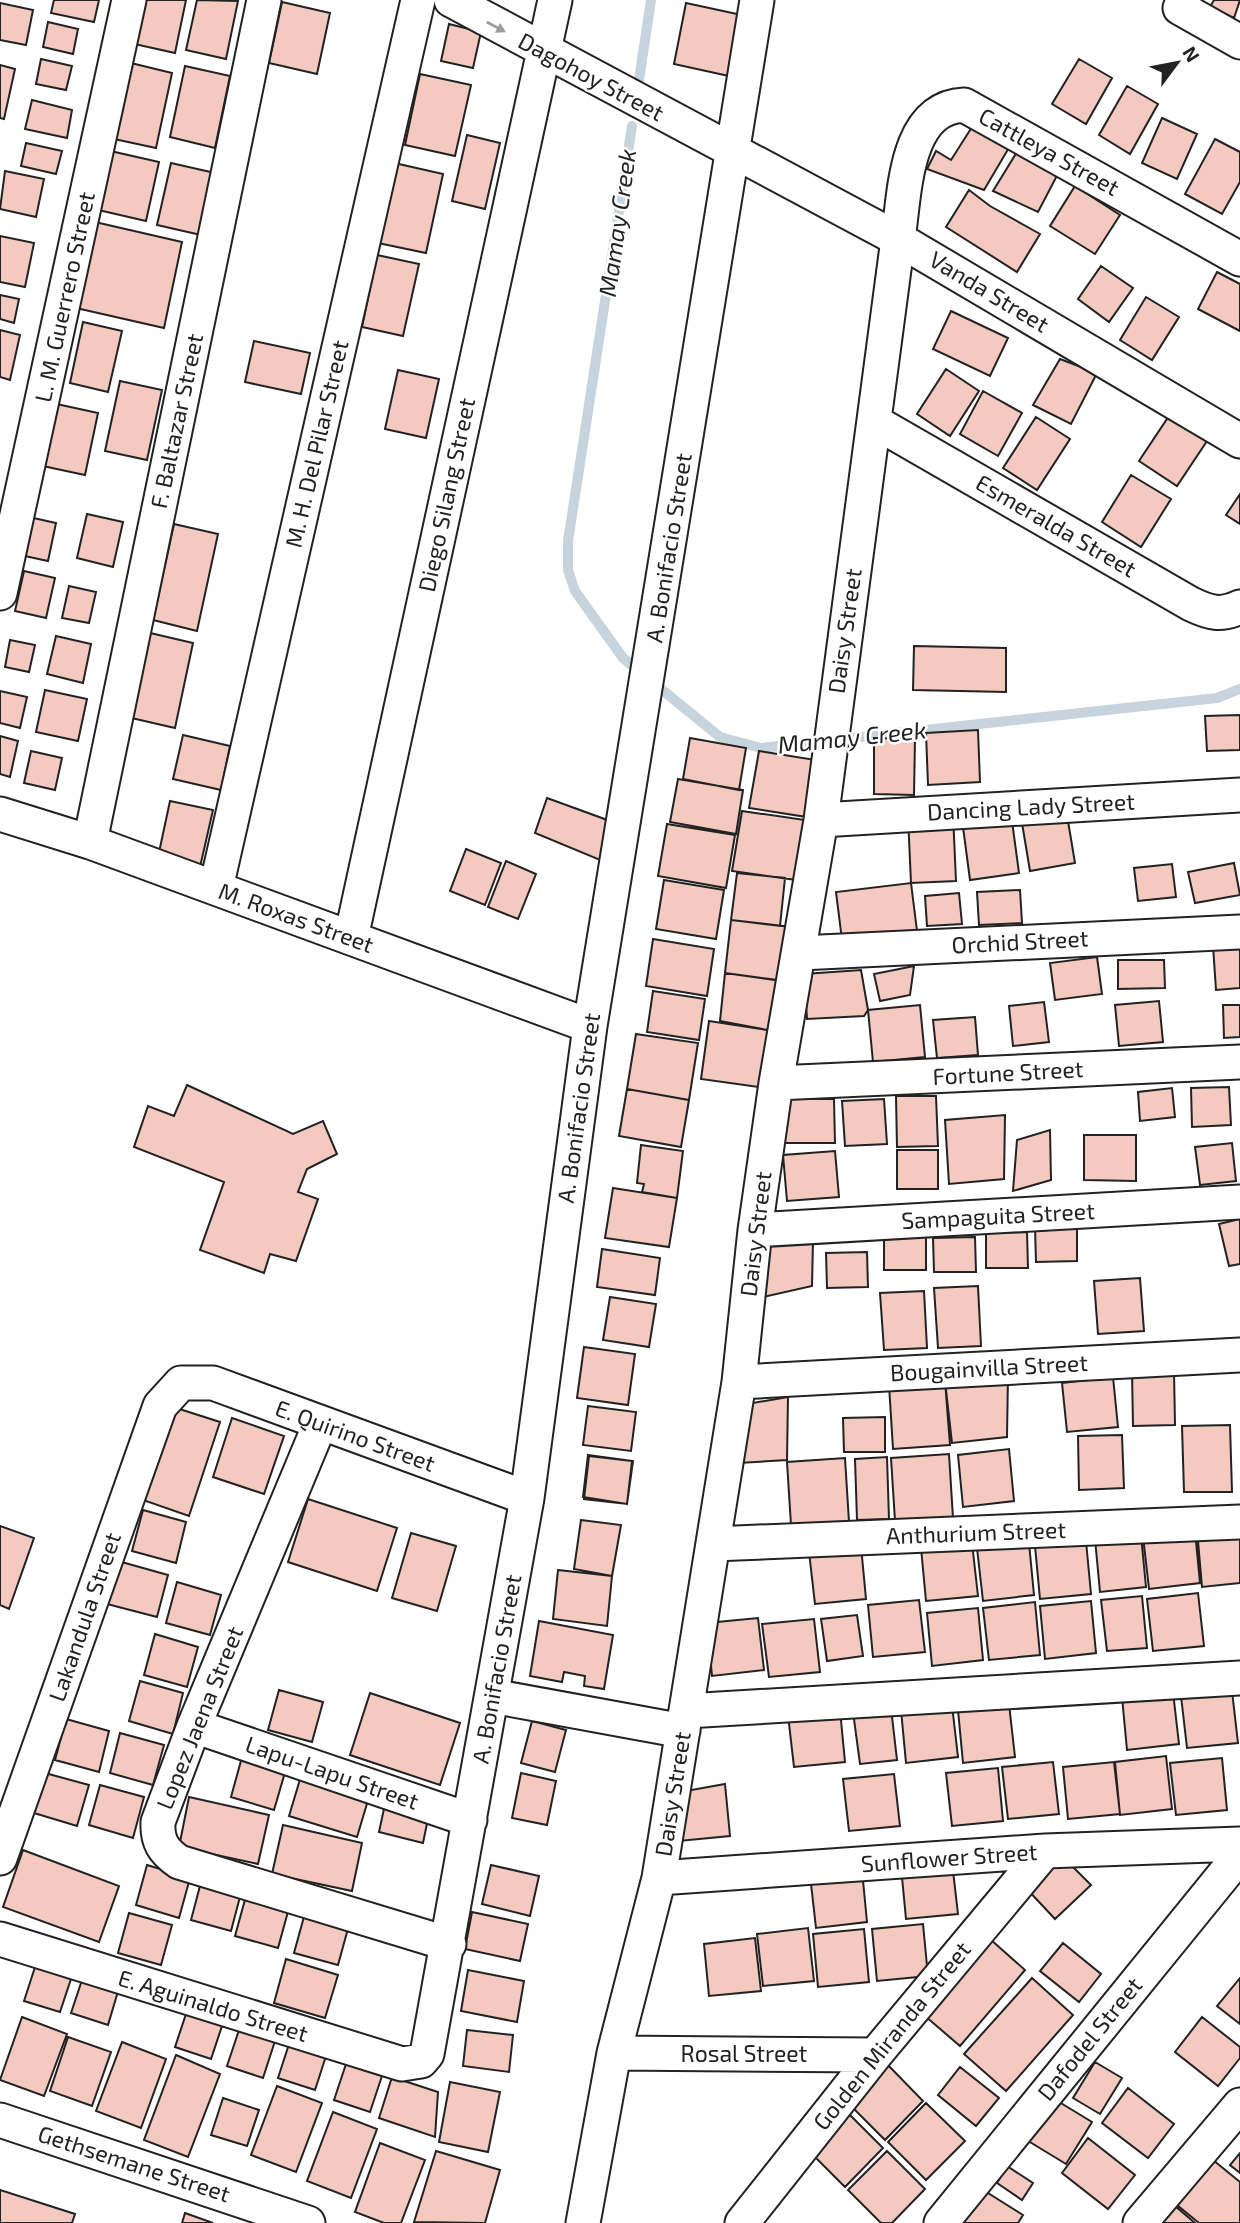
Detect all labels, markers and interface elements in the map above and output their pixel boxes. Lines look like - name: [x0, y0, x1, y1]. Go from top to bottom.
- one-way arrow: [486, 21, 506, 33]
- street label: Dagohoy Street: [514, 26, 669, 126]
- north arrow: [1142, 28, 1212, 98]
- text: N: [1178, 42, 1205, 66]
- street label: Cattleya Street: [974, 101, 1125, 201]
- water label: Mamay Creek: [592, 147, 641, 299]
- street label: L. M. Guerrero Street: [28, 189, 100, 404]
- street label: Vanda Street: [925, 245, 1054, 338]
- street label: F. Baltazar Street: [144, 331, 208, 511]
- street label: M. H. Del Pilar Street: [279, 337, 354, 550]
- street label: Diego Silang Street: [412, 395, 480, 594]
- street label: A. Bonifacio Street: [639, 451, 697, 645]
- street label: Esmeralda Street: [971, 468, 1142, 583]
- street label: Daisy Street: [821, 566, 867, 695]
- water label: Mamay Creek: [776, 714, 927, 759]
- street label: Dancing Lady Street: [926, 787, 1136, 825]
- street label: M. Roxas Street: [215, 876, 378, 958]
- street label: Orchid Street: [951, 923, 1089, 959]
- street label: A. Bonifacio Street: [551, 1011, 605, 1205]
- street label: Fortune Street: [932, 1054, 1084, 1090]
- street label: Daisy Street: [733, 1169, 777, 1298]
- street label: Sampaguita Street: [900, 1196, 1096, 1234]
- street label: Bougainvilla Street: [889, 1348, 1089, 1386]
- street label: E. Quirino Street: [272, 1393, 439, 1477]
- street label: Anthurium Street: [885, 1515, 1067, 1549]
- street label: Lakandula Street: [42, 1528, 126, 1705]
- street label: A. Bonifacio Street: [466, 1572, 526, 1766]
- street label: Lopez Jaena Street: [150, 1622, 249, 1813]
- street label: Lapu-Lapu Street: [242, 1729, 423, 1815]
- street label: Daisy Street: [648, 1729, 696, 1858]
- street label: Sunflower Street: [860, 1837, 1038, 1877]
- street label: Golden Miranda Street: [807, 1935, 976, 2135]
- street label: E. Aguinaldo Street: [115, 1963, 312, 2047]
- street label: Dafodel Street: [1031, 1971, 1148, 2106]
- street label: Rosal Street: [681, 2039, 808, 2067]
- street label: Gethsemane Street: [35, 2119, 234, 2207]

